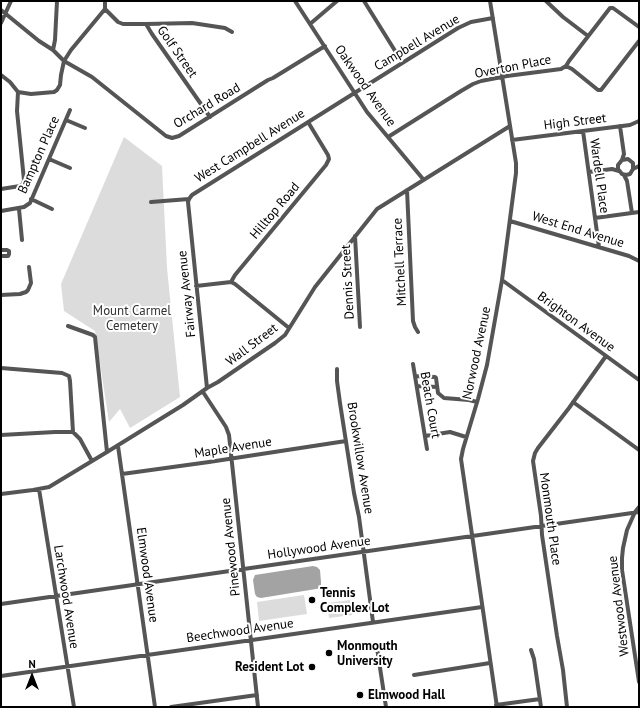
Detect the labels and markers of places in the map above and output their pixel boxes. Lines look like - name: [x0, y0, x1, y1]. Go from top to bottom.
- place label: Tennis Complex Lot: [320, 585, 389, 616]
- marker: Tennis Complex Lot: [307, 595, 317, 605]
- place label: Monmouth University: [337, 638, 398, 669]
- marker: Monmouth University: [324, 648, 334, 658]
- place label: Resident Lot: [235, 659, 304, 675]
- marker: Resident Lot: [307, 662, 317, 672]
- place label: Elmwood Hall: [368, 687, 445, 703]
- marker: Elmwood Hall: [355, 690, 365, 700]

